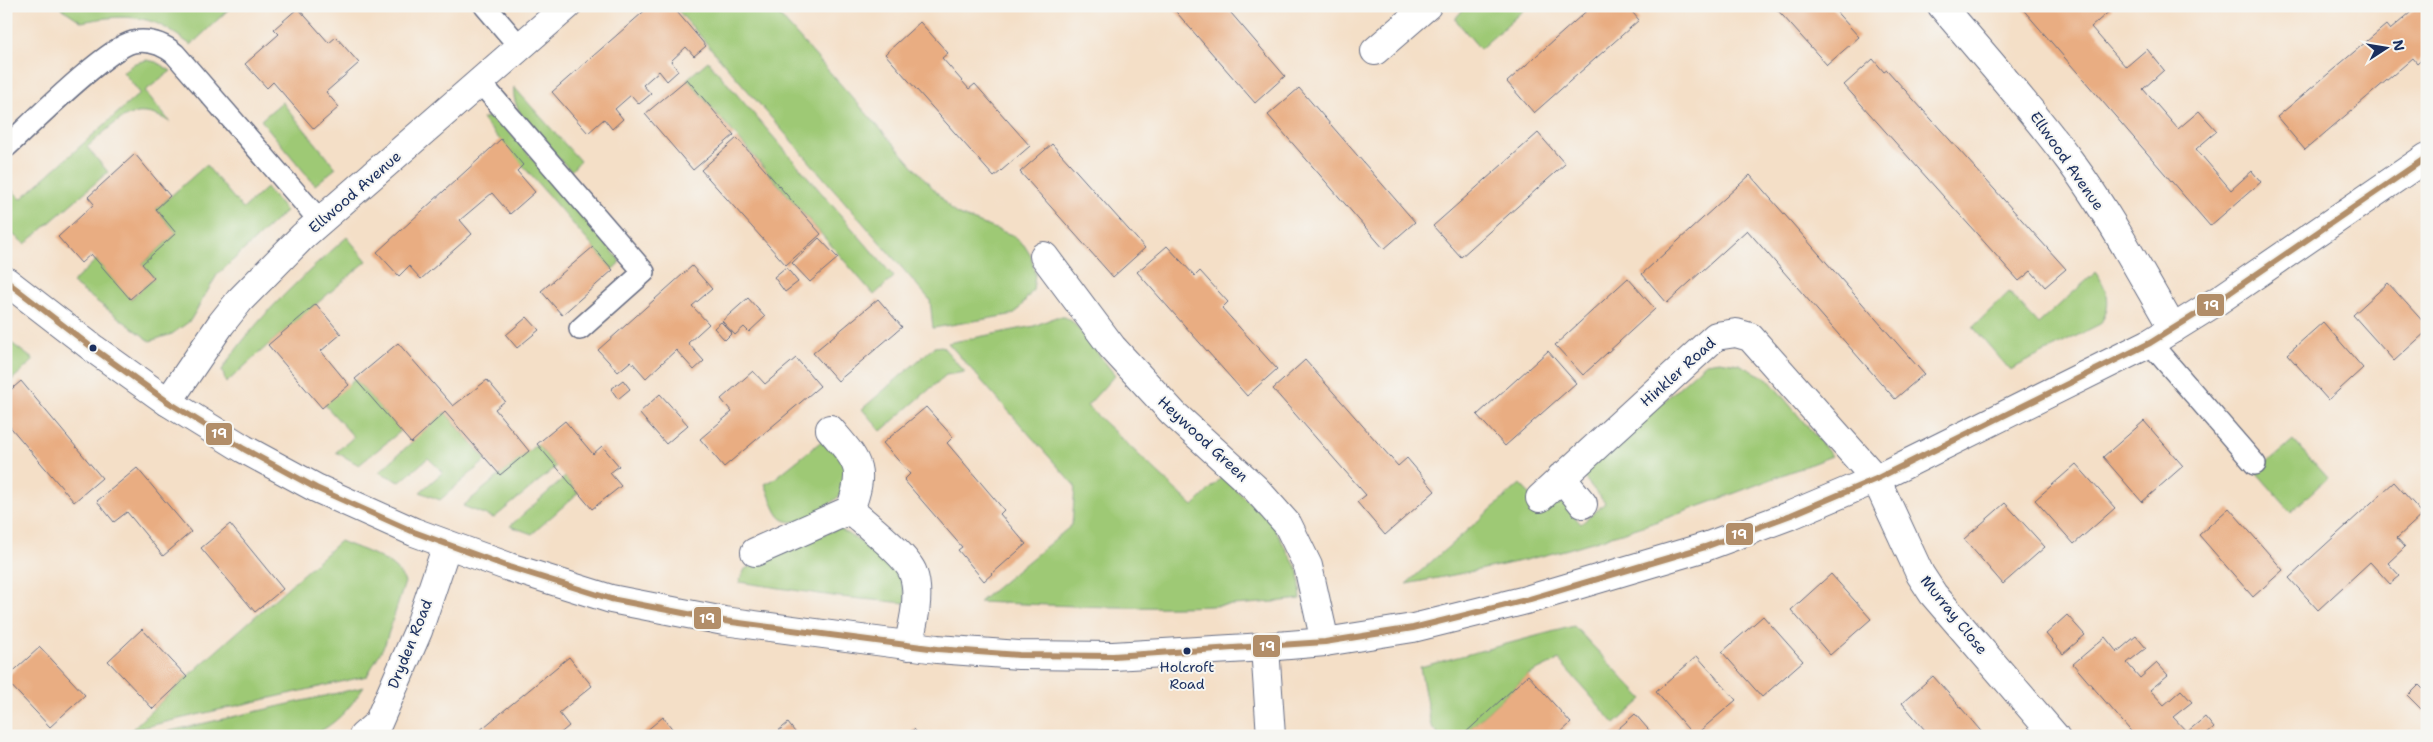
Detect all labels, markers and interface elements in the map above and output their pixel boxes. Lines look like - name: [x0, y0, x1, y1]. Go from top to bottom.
- north arrow: [2360, 22, 2410, 72]
- text: N: [2389, 38, 2409, 53]
- street label: Ellwood Avenue: [2025, 108, 2109, 214]
- street label: Ellwood Avenue: [304, 146, 406, 238]
- line badge: 19: [2196, 293, 2225, 317]
- text: 19: [2203, 296, 2219, 314]
- street label: Hinkler Road: [1636, 333, 1720, 411]
- unlabelled marker: [88, 343, 98, 353]
- street label: Heywood Green: [1153, 392, 1253, 486]
- line badge: 19: [205, 422, 233, 446]
- text: 19: [211, 424, 227, 442]
- line badge: 19: [1725, 522, 1754, 546]
- text: 19: [1731, 525, 1747, 543]
- street label: Murray Close: [1916, 571, 1992, 659]
- street label: Dryden Road: [383, 596, 437, 692]
- line badge: 19: [693, 606, 722, 630]
- text: 19: [699, 609, 715, 627]
- line badge: 19: [1252, 634, 1281, 658]
- text: 19: [1259, 637, 1275, 655]
- marker: Holcroft Road: [1182, 646, 1192, 656]
- place label: Holcroft Road: [1160, 658, 1214, 693]

